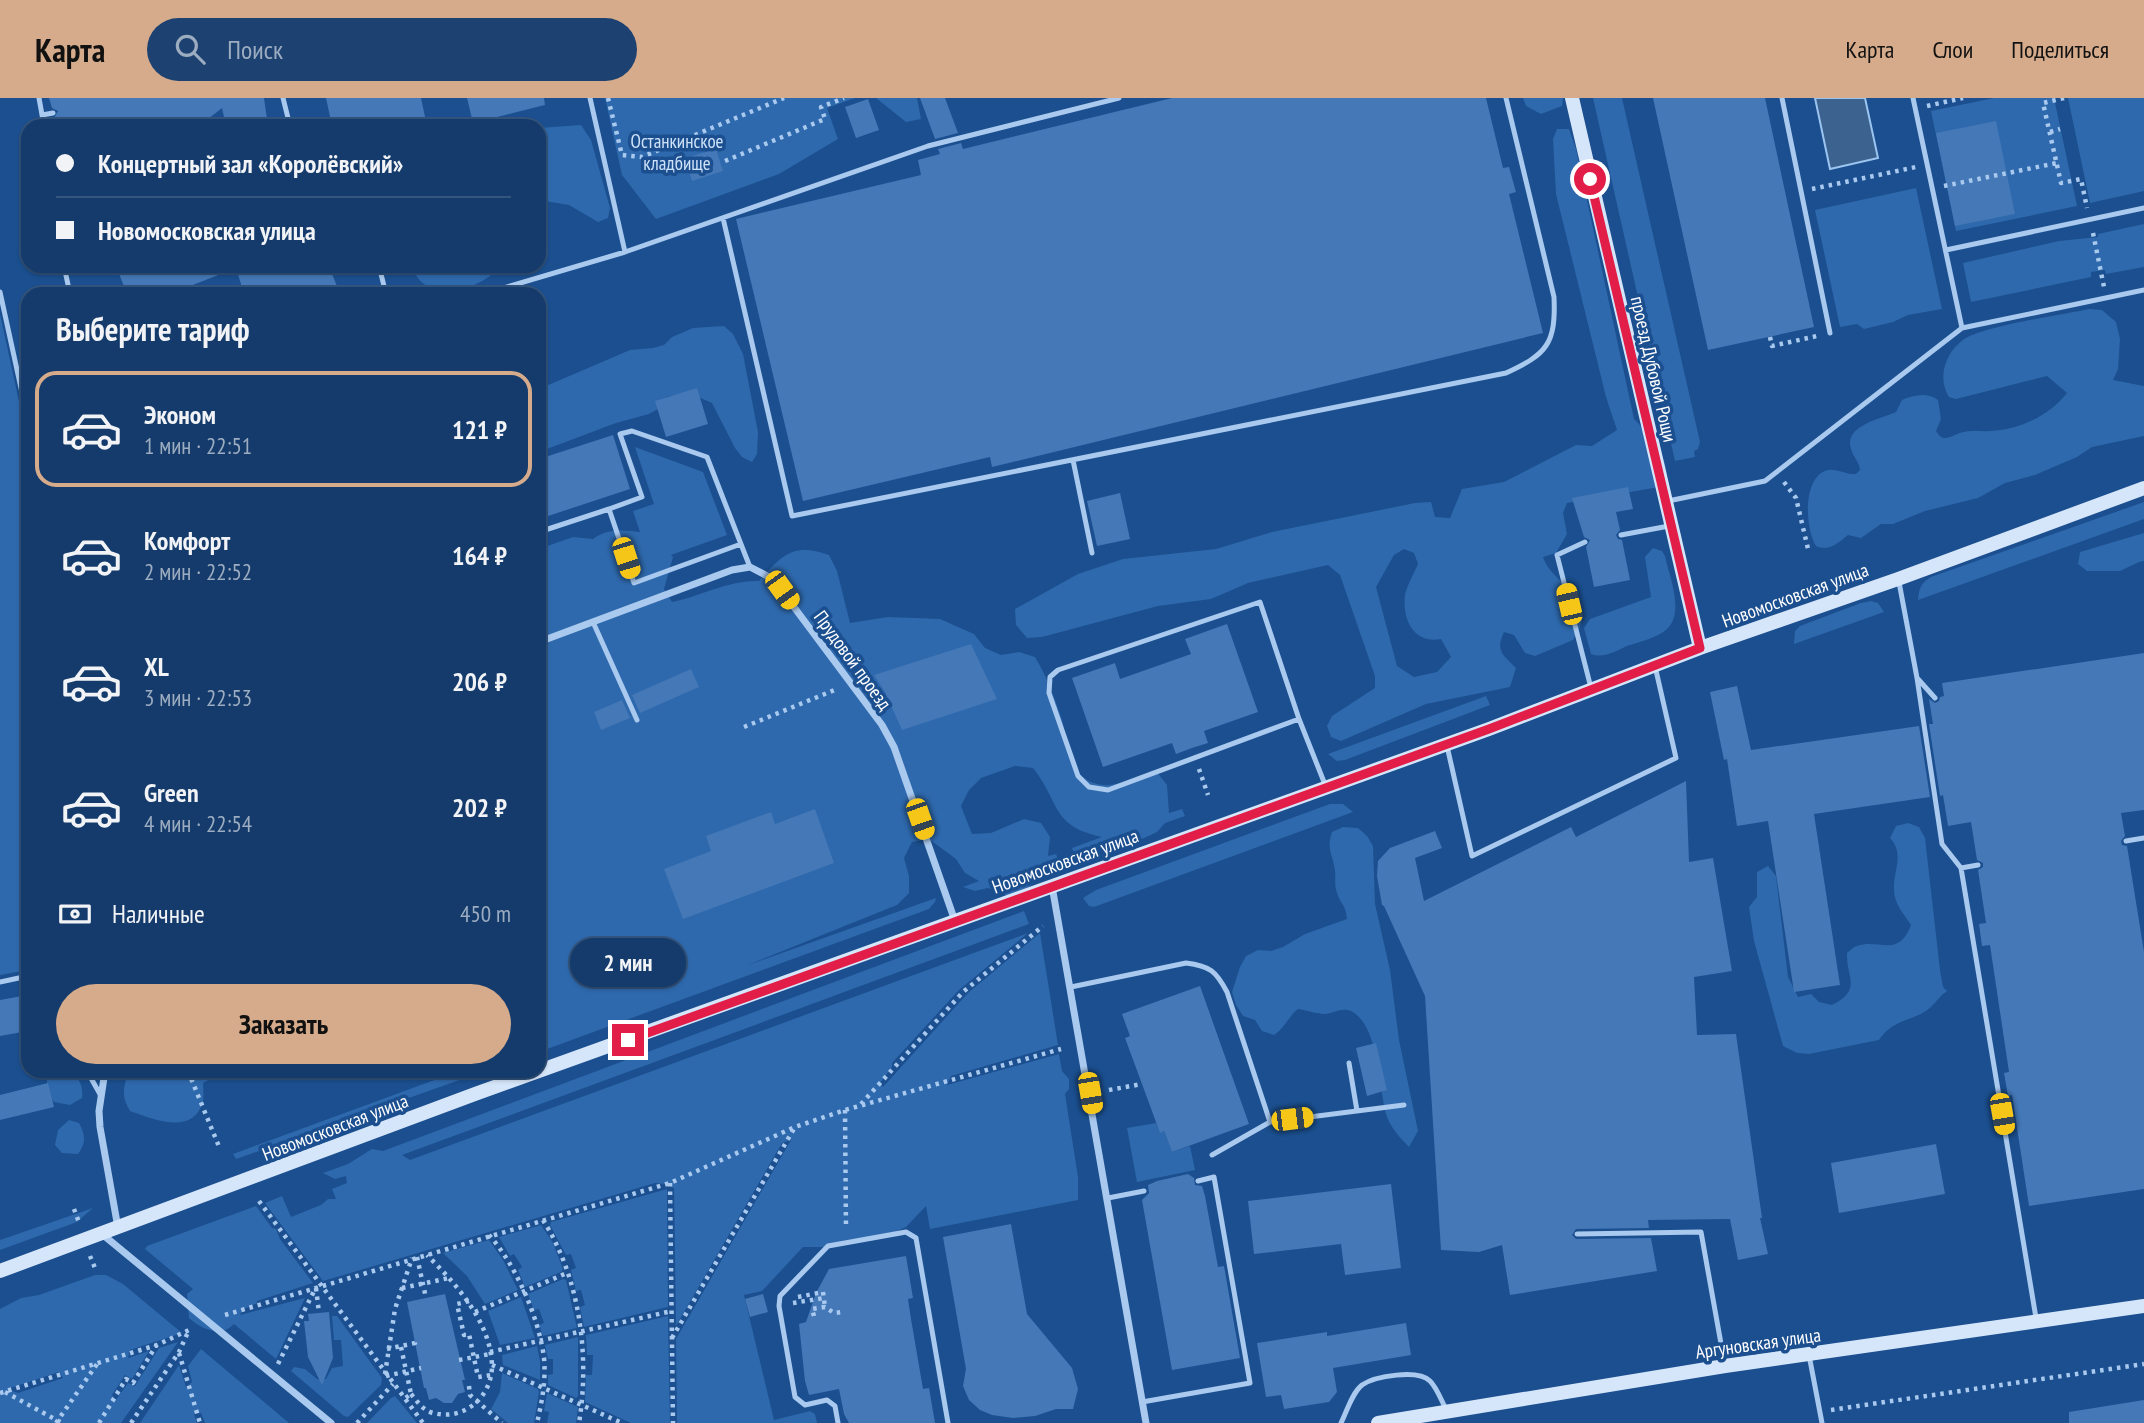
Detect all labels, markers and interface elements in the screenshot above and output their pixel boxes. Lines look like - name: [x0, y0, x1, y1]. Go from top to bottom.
- search box: [147, 18, 637, 81]
- text: Карта: [35, 28, 105, 71]
- icon: search: [171, 30, 209, 68]
- text: Поиск: [227, 33, 283, 66]
- text: Карта: [1846, 34, 1894, 65]
- text: Слои: [1932, 34, 1973, 65]
- text: Поделиться: [2011, 34, 2109, 65]
- park label: Останкинское кладбище: [631, 129, 724, 175]
- text: Концертный зал «Королёвский»: [98, 147, 403, 180]
- route start: [1574, 163, 1606, 195]
- text: Новомосковская улица: [98, 214, 316, 247]
- street label: проезд Дубовой Рощи: [1626, 294, 1682, 444]
- text: Выберите тариф: [56, 308, 250, 350]
- icon: car: [60, 398, 123, 461]
- text: Эконом: [144, 398, 216, 431]
- text: 121 ₽: [452, 413, 507, 446]
- text: 1 мин · 22:51: [144, 431, 252, 460]
- icon: car: [60, 524, 123, 587]
- text: Комфорт: [144, 524, 230, 557]
- car: [610, 535, 643, 581]
- text: 164 ₽: [452, 539, 507, 572]
- text: 2 мин · 22:52: [144, 557, 252, 586]
- street label: Новомосковская улица: [1718, 557, 1872, 633]
- car: [762, 567, 803, 613]
- car: [1555, 581, 1584, 627]
- street label: Прудовой проезд: [809, 606, 898, 715]
- icon: car: [60, 650, 123, 713]
- text: XL: [144, 650, 169, 683]
- text: 206 ₽: [452, 665, 507, 698]
- text: 3 мин · 22:53: [144, 683, 252, 712]
- icon: car: [60, 776, 123, 839]
- text: Green: [144, 776, 199, 809]
- text: 202 ₽: [452, 791, 507, 824]
- car: [904, 796, 937, 842]
- text: 4 мин · 22:54: [144, 809, 252, 838]
- street label: Новомосковская улица: [988, 823, 1142, 899]
- icon: cash: [56, 895, 94, 933]
- text: Наличные: [112, 897, 205, 930]
- text: 450 m: [460, 899, 511, 928]
- callout: 2 мин: [570, 939, 686, 988]
- text: 2 мин: [603, 948, 653, 977]
- button: Заказать: [56, 984, 511, 1064]
- route end: [612, 1024, 644, 1056]
- car: [1077, 1070, 1104, 1116]
- street label: Новомосковская улица: [259, 1088, 411, 1166]
- car: [1989, 1091, 2016, 1137]
- car: [1270, 1106, 1315, 1132]
- street label: Аргуновская улица: [1694, 1322, 1822, 1364]

